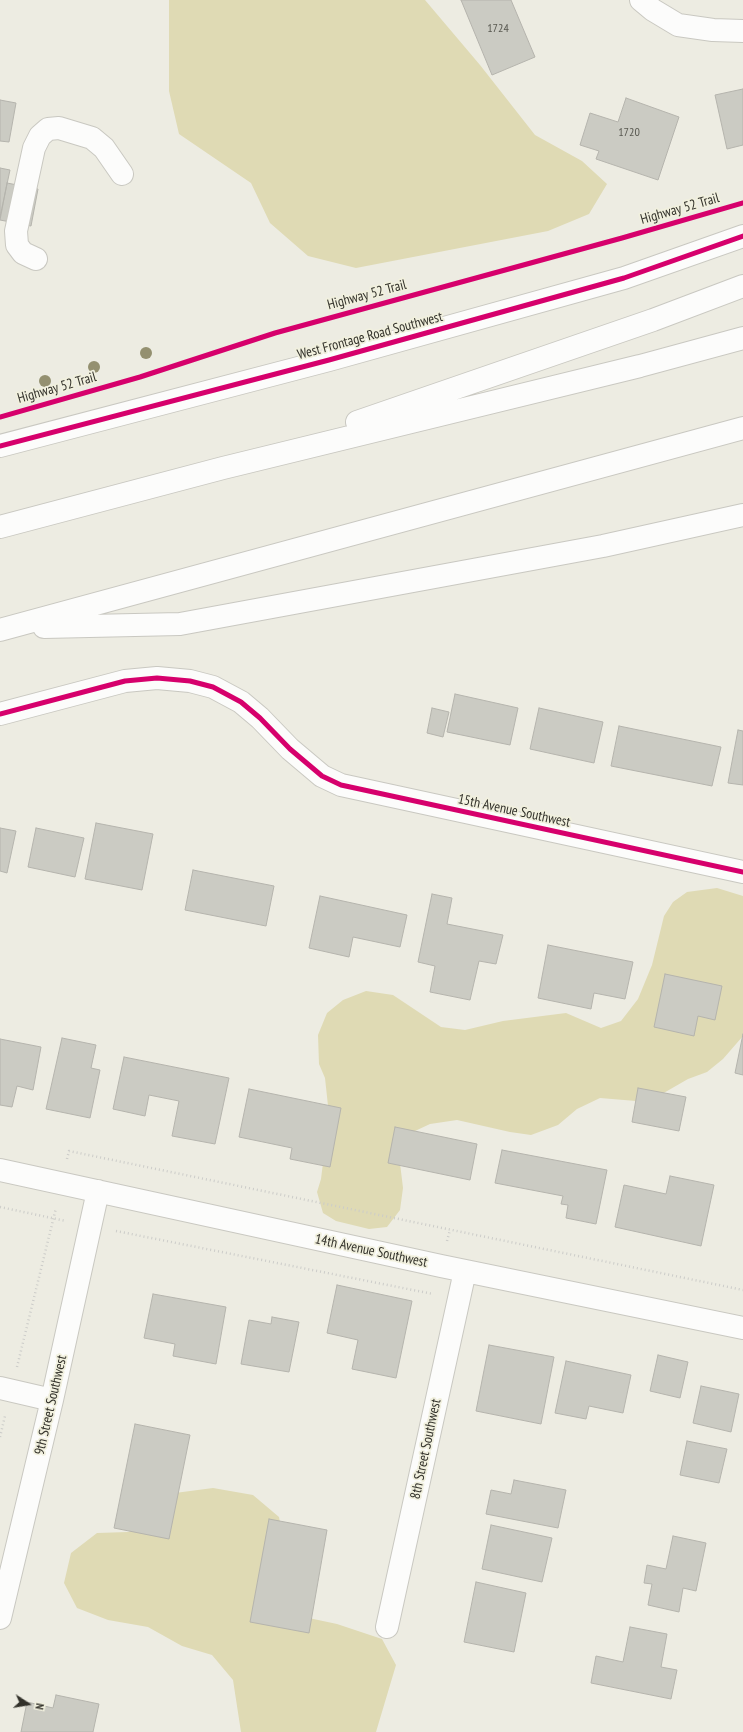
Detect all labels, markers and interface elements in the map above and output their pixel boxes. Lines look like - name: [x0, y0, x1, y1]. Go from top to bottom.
- house number: 1724: [487, 22, 509, 36]
- house number: 1720: [618, 126, 640, 140]
- street label: Highway 52 Trail: [639, 190, 721, 228]
- street label: Highway 52 Trail: [326, 276, 408, 314]
- street label: West Frontage Road Southwest: [295, 309, 445, 363]
- street label: Highway 52 Trail: [16, 369, 98, 407]
- street label: 15th Avenue Southwest: [456, 791, 572, 831]
- street label: 14th Avenue Southwest: [313, 1231, 429, 1271]
- street label: 9th Street Southwest: [31, 1353, 71, 1457]
- street label: 8th Street Southwest: [407, 1397, 445, 1501]
- north arrow: [8, 1684, 48, 1724]
- text: N: [32, 1702, 47, 1711]

